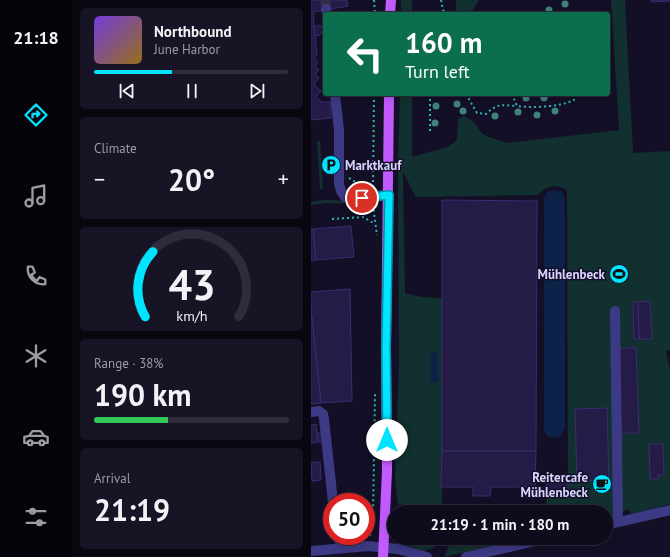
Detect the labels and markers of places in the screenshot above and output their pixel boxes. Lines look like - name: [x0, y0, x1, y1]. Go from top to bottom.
- parking icon: Marktkauf: [320, 154, 342, 176]
- place label: Marktkauf: [345, 157, 402, 174]
- pin: [345, 181, 379, 215]
- sports icon: Mühlenbeck: [608, 263, 630, 285]
- place label: Mühlenbeck: [537, 266, 606, 283]
- place label: Reitercafe Mühlenbeck: [520, 469, 589, 501]
- cafe icon: Reitercafe Mühlenbeck: [591, 473, 613, 495]

